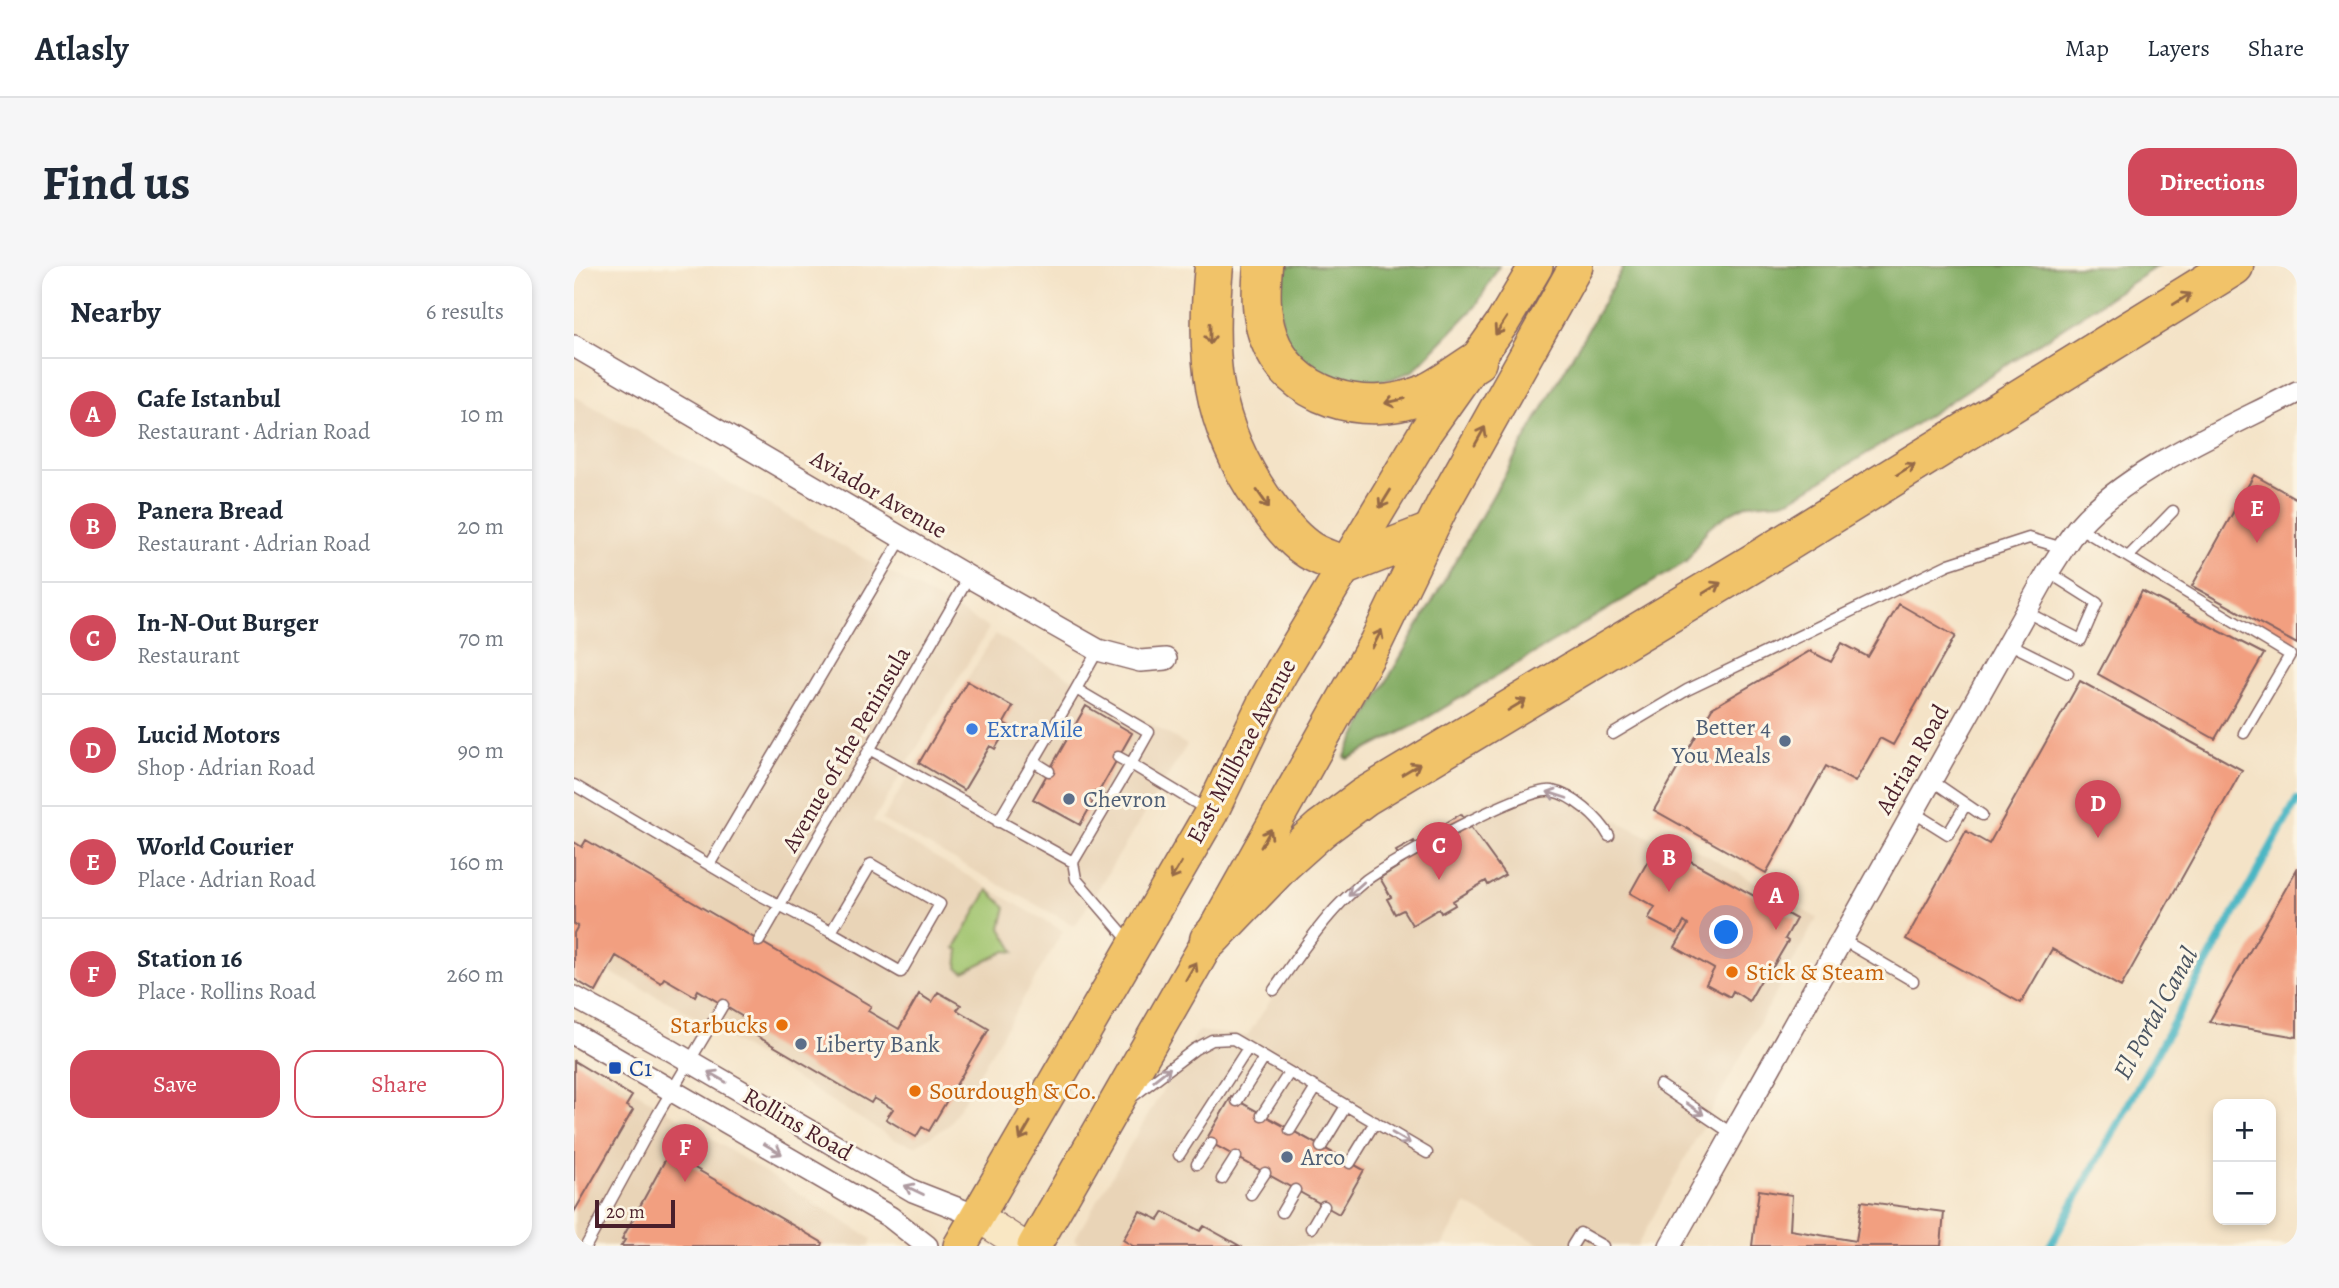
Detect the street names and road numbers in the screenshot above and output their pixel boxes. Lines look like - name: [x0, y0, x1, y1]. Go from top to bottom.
- street label: Aviador Avenue: [804, 442, 953, 546]
- street label: Avenue of the Peninsula: [773, 640, 918, 859]
- street label: East Millbrae Avenue: [1179, 653, 1303, 849]
- street label: Adrian Road: [1867, 698, 1956, 821]
- street label: Rollins Road: [737, 1080, 859, 1168]

